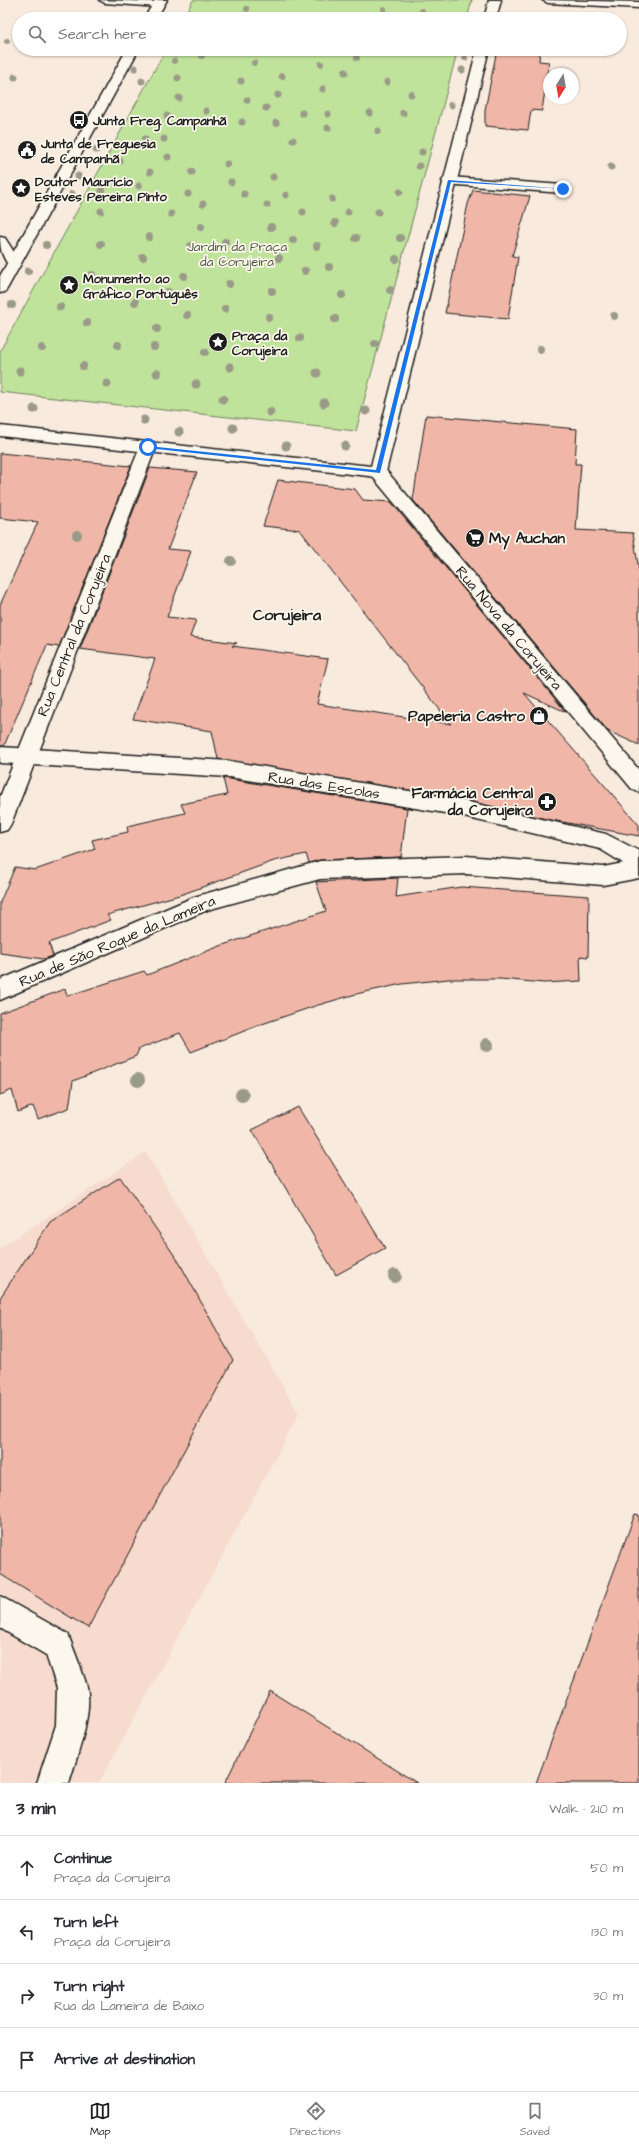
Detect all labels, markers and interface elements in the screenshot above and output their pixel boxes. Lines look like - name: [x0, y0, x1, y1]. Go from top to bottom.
- search box: [12, 12, 627, 56]
- icon: search: [26, 23, 48, 45]
- text: Search here: [58, 24, 147, 45]
- north arrow: [543, 68, 579, 104]
- bus stop icon: Junta Freg. Campanhã: [68, 109, 90, 131]
- place label: Junta Freg. Campanhã: [92, 112, 227, 132]
- place label: Junta de Freguesia de Campanhã: [40, 135, 156, 169]
- public building icon: Junta de Freguesia de Campanhã: [16, 139, 38, 161]
- place label: Doutor Maurício Esteves Pereira Pinto: [35, 173, 168, 206]
- place icon: Doutor Maurício Esteves Pereira Pinto: [10, 177, 32, 199]
- route end: [554, 180, 572, 198]
- park label: Jardim da Praça da Corujeira: [187, 238, 287, 271]
- place label: Monumento ao Gráfico Português: [83, 270, 198, 305]
- place icon: Monumento ao Gráfico Português: [58, 274, 80, 296]
- place label: Praça da Corujeira: [232, 327, 288, 361]
- place icon: Praça da Corujeira: [207, 331, 229, 353]
- route start: [139, 438, 157, 456]
- supermarket icon: My Auchan: [464, 527, 486, 549]
- place label: My Auchan: [489, 528, 565, 550]
- street label: Rua Central da Corujeira: [32, 550, 117, 720]
- street label: Rua Nova da Corujeira: [450, 562, 567, 695]
- district label: Corujeira: [253, 604, 322, 626]
- shop icon: Papeleria Castro: [528, 705, 550, 727]
- place label: Papeleria Castro: [408, 706, 526, 727]
- street label: Rua das Escolas: [267, 766, 382, 805]
- place label: Farmácia Central da Corujeira: [411, 783, 534, 821]
- pharmacy icon: Farmácia Central da Corujeira: [536, 791, 558, 813]
- street label: Rua de São Roque da Lameira: [16, 890, 219, 992]
- text: 3 min: [16, 1797, 56, 1821]
- text: Walk · 210 m: [549, 1800, 623, 1818]
- text: Continue: [54, 1848, 112, 1869]
- icon: ahead: [16, 1857, 38, 1879]
- text: 50 m: [590, 1859, 623, 1877]
- text: Praça da Corujeira: [54, 1869, 170, 1887]
- text: Turn left: [54, 1912, 118, 1933]
- icon: left: [16, 1921, 38, 1943]
- text: 130 m: [591, 1923, 623, 1941]
- text: Praça da Corujeira: [54, 1933, 170, 1951]
- text: Turn right: [54, 1976, 125, 1997]
- icon: right: [16, 1985, 38, 2007]
- text: 30 m: [593, 1987, 623, 2005]
- text: Rua da Lameira de Baixo: [54, 1997, 204, 2015]
- icon: arrive: [16, 2049, 38, 2071]
- text: Arrive at destination: [54, 2049, 195, 2070]
- tab: Map: [89, 2100, 111, 2139]
- tab: Directions: [290, 2100, 341, 2139]
- tab: Saved: [520, 2100, 550, 2139]

